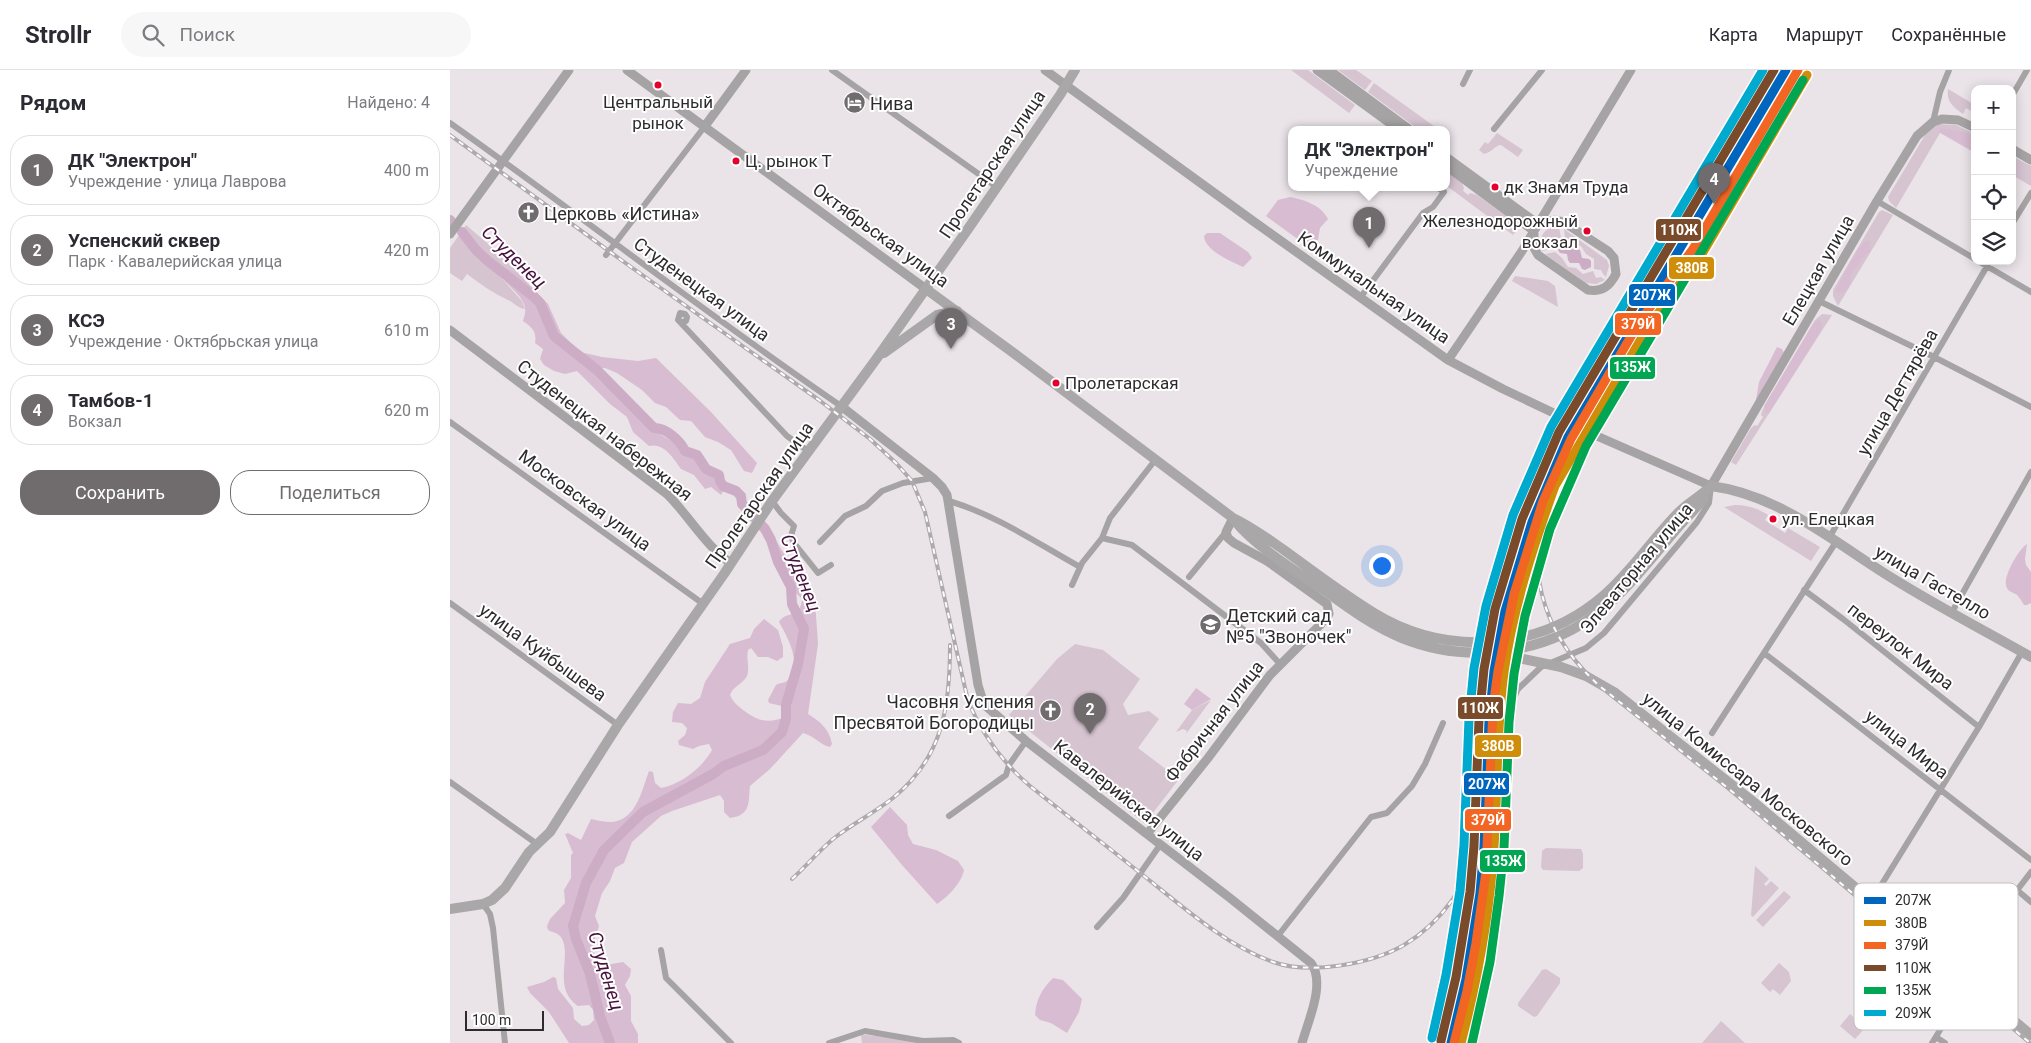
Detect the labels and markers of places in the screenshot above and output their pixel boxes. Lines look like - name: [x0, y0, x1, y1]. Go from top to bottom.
- marker: Центральный рынок: [653, 80, 663, 90]
- hotel icon: Нива: [842, 91, 866, 115]
- place label: Центральный рынок: [603, 92, 713, 133]
- place label: Нива: [870, 93, 913, 114]
- place label: Ц. рынок Т: [745, 151, 832, 171]
- marker: Ц. рынок Т: [731, 156, 741, 166]
- pin: 4: [1698, 163, 1730, 204]
- place label: дк Знамя Труда: [1504, 177, 1628, 197]
- marker: дк Знамя Труда: [1490, 182, 1500, 192]
- church icon: Церковь «Истина»: [516, 201, 540, 225]
- place label: Церковь «Истина»: [544, 203, 700, 224]
- pin: 1: [1353, 207, 1385, 248]
- place label: Железнодорожный вокзал: [1423, 211, 1578, 252]
- marker: Железнодорожный вокзал: [1582, 226, 1592, 236]
- pin: 3: [935, 308, 967, 349]
- place label: Пролетарская: [1065, 373, 1179, 393]
- marker: Пролетарская: [1051, 378, 1061, 388]
- place label: ул. Елецкая: [1782, 509, 1875, 529]
- marker: ул. Елецкая: [1768, 514, 1778, 524]
- place label: Детский сад №5 "Звоночек": [1226, 605, 1352, 647]
- school or university icon: Детский сад №5 "Звоночек": [1198, 613, 1222, 637]
- place label: Часовня Успения Пресвятой Богородицы: [834, 691, 1034, 733]
- pin: 2: [1074, 693, 1106, 734]
- church icon: Часовня Успения Пресвятой Богородицы: [1038, 699, 1062, 723]

